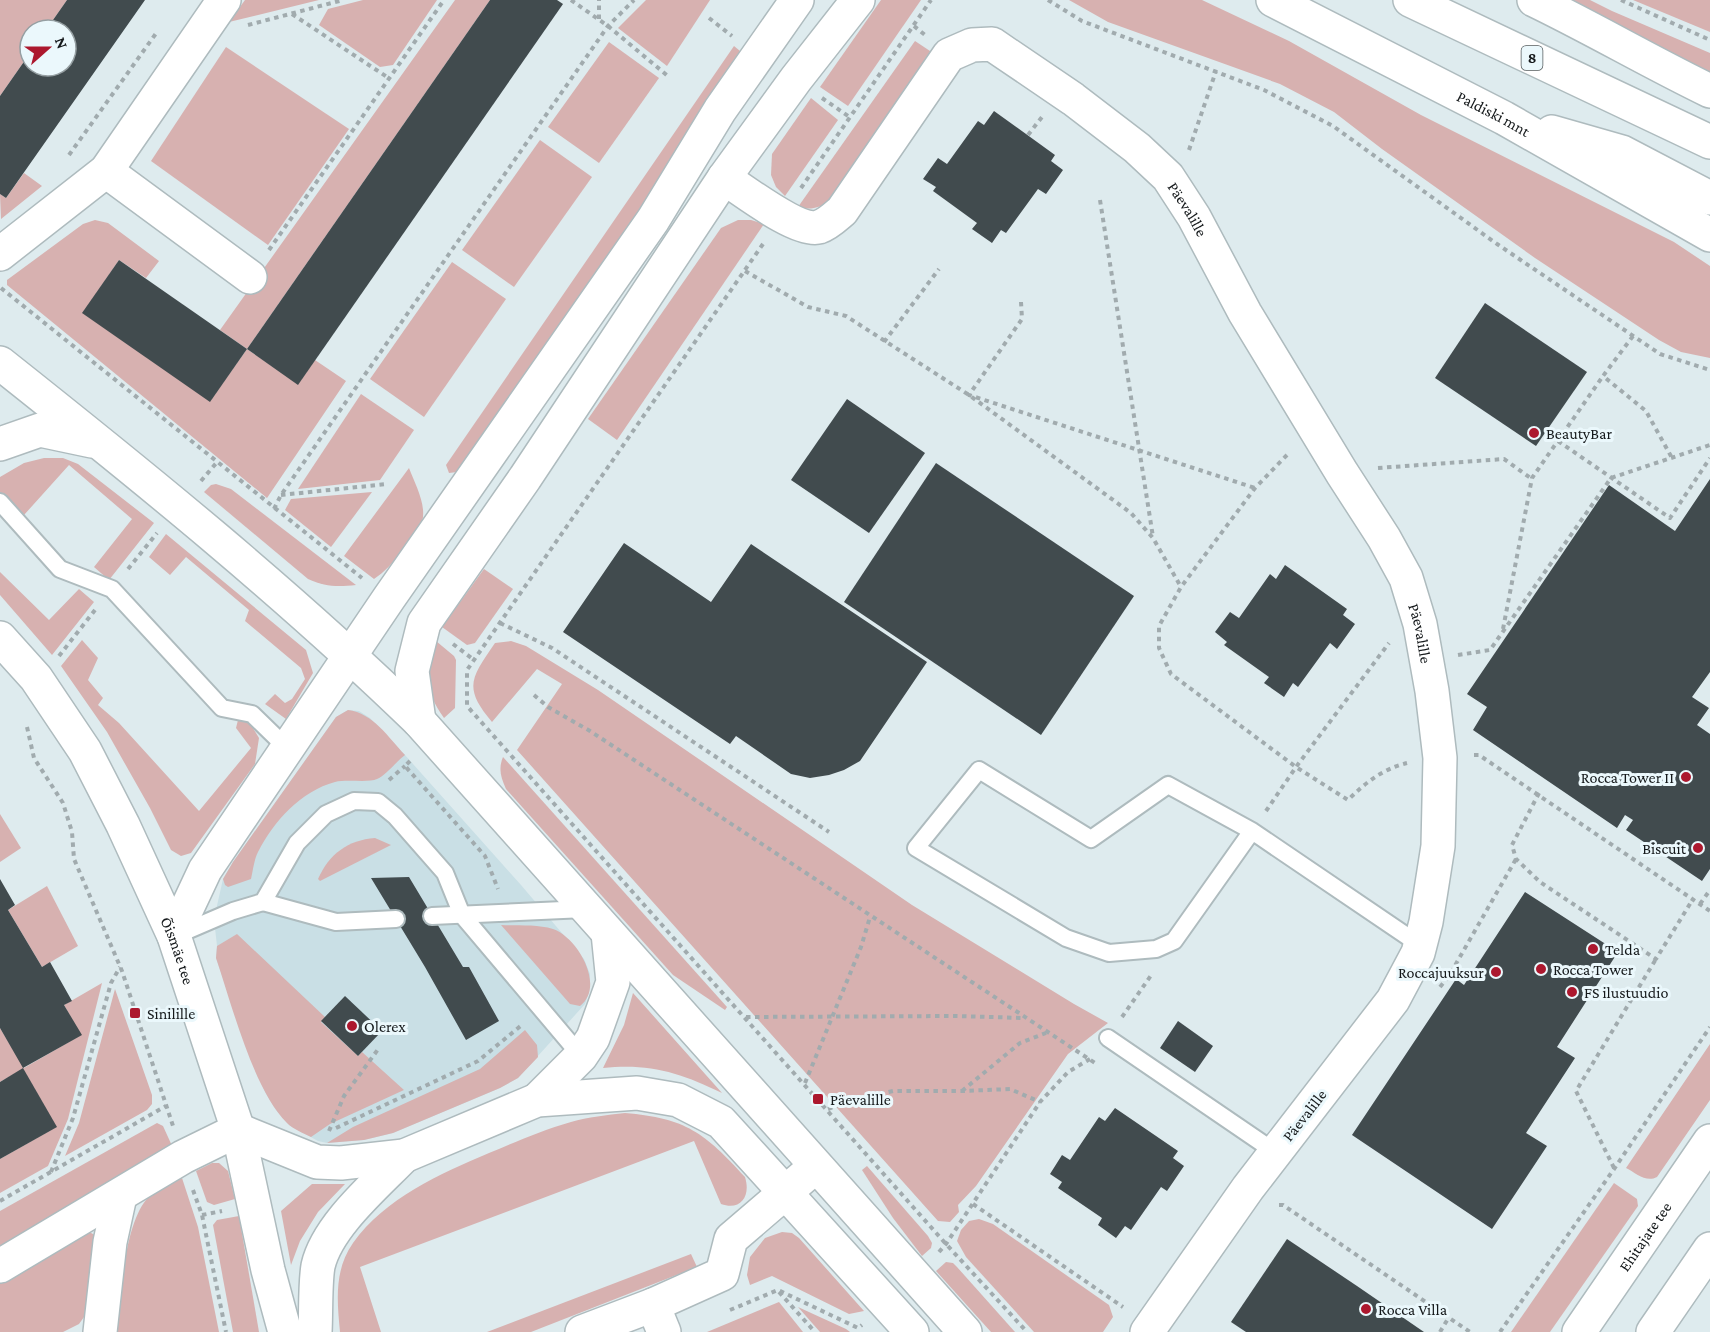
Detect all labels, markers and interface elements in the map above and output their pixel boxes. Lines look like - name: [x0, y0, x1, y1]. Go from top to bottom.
- north arrow: [18, 18, 78, 78]
- text: N: [52, 35, 71, 51]
- road number: 8: [1522, 46, 1543, 70]
- street label: Paldiski mnt: [1454, 88, 1533, 140]
- street label: Päevalille: [1165, 179, 1211, 239]
- place label: BeautyBar: [1546, 425, 1612, 443]
- marker: BeautyBar: [1527, 426, 1541, 440]
- street label: Päevalille: [1405, 602, 1435, 665]
- place label: Rocca Tower II: [1581, 769, 1674, 786]
- marker: Rocca Tower II: [1679, 770, 1693, 784]
- place label: Biscuit: [1642, 840, 1687, 857]
- marker: Biscuit: [1691, 841, 1705, 855]
- street label: Õismäe tee: [157, 914, 197, 987]
- place label: Telda: [1605, 941, 1641, 958]
- marker: Telda: [1586, 942, 1600, 956]
- place label: Rocca Tower: [1553, 961, 1634, 978]
- marker: Rocca Tower: [1534, 962, 1548, 976]
- place label: Roccajuuksur: [1398, 964, 1484, 982]
- marker: Roccajuuksur: [1489, 965, 1503, 979]
- place label: FS ilustuudio: [1584, 984, 1668, 1001]
- marker: FS ilustuudio: [1565, 985, 1579, 999]
- place label: Sinilille: [147, 1005, 195, 1022]
- marker: Sinilille: [128, 1006, 142, 1020]
- place label: Olerex: [364, 1018, 406, 1035]
- marker: Olerex: [345, 1019, 359, 1033]
- street label: Päevalille: [1279, 1086, 1330, 1144]
- place label: Päevalille: [830, 1091, 891, 1108]
- marker: Päevalille: [811, 1092, 825, 1106]
- street label: Ehitajate tee: [1615, 1199, 1675, 1274]
- place label: Rocca Villa: [1378, 1301, 1448, 1318]
- marker: Rocca Villa: [1359, 1302, 1373, 1316]

